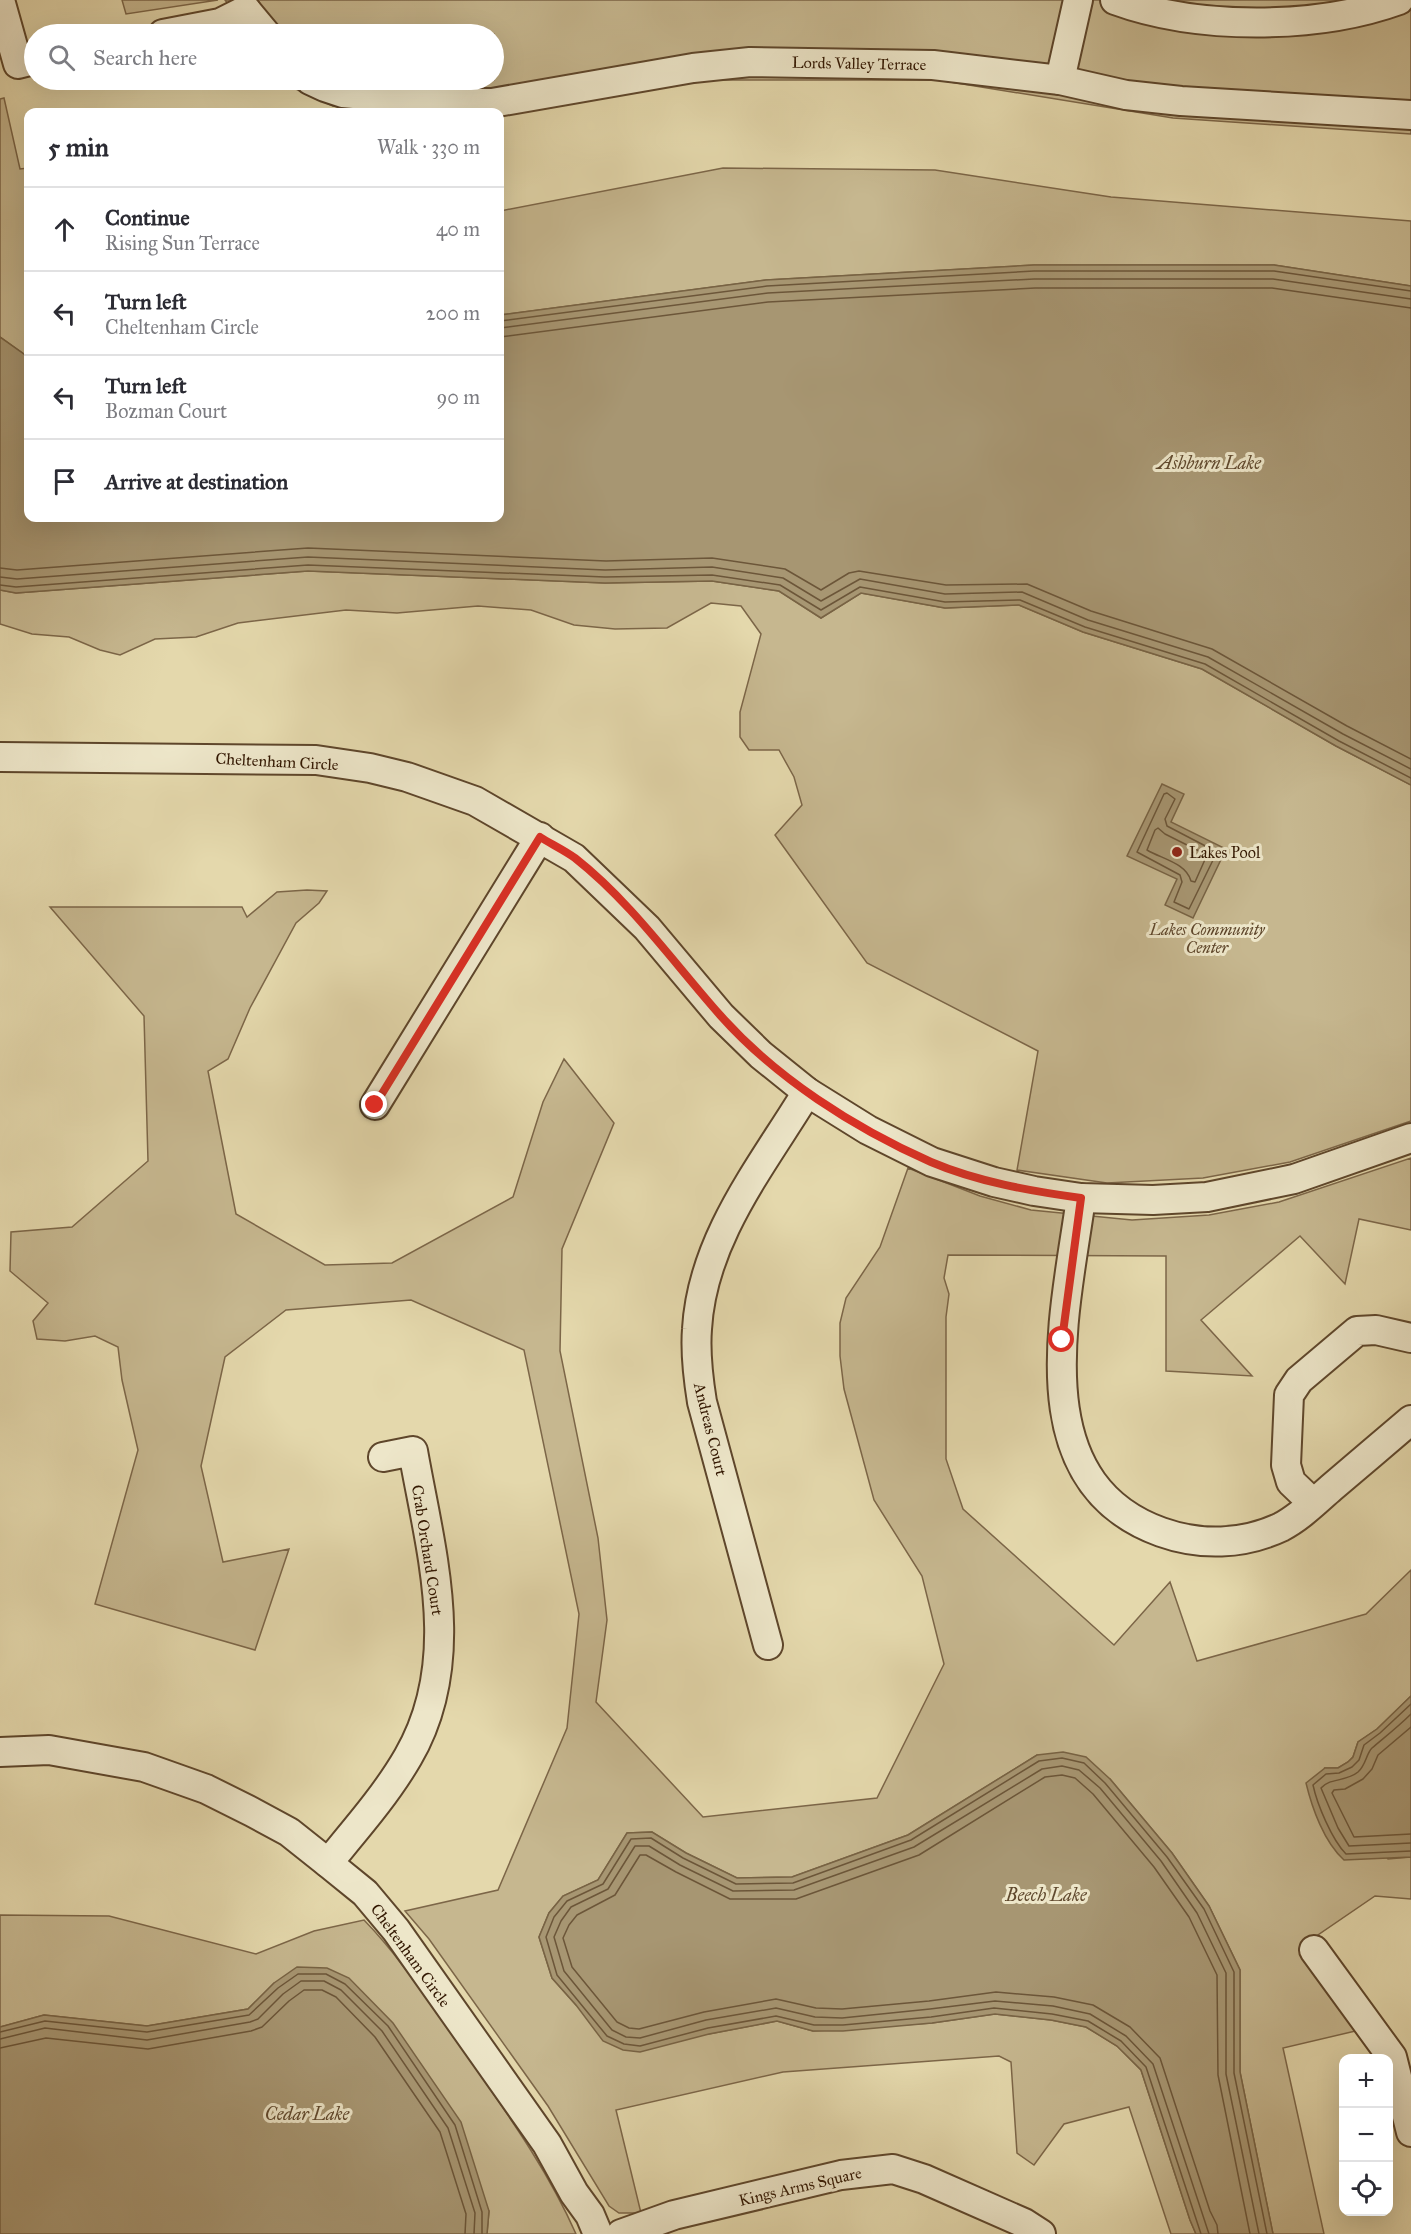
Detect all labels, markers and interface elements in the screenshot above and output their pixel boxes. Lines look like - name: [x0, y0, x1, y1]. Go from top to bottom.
- search box: [24, 24, 504, 90]
- icon: search: [45, 41, 78, 74]
- text: Search here: [93, 44, 197, 71]
- street label: Lords Valley Terrace: [792, 53, 927, 74]
- text: 5 min: [48, 131, 109, 163]
- text: Walk · 330 m: [377, 135, 480, 159]
- text: Continue: [105, 204, 190, 231]
- icon: ahead: [48, 213, 81, 246]
- text: 40 m: [436, 217, 480, 241]
- text: Rising Sun Terrace: [105, 231, 260, 255]
- text: Turn left: [105, 288, 187, 315]
- icon: left: [48, 297, 81, 330]
- text: 200 m: [426, 301, 480, 325]
- text: Cheltenham Circle: [105, 315, 259, 339]
- text: Turn left: [105, 372, 187, 399]
- icon: left: [48, 381, 81, 414]
- text: 90 m: [437, 385, 480, 409]
- text: Bozman Court: [105, 399, 227, 423]
- water label: Ashburn Lake: [1155, 452, 1262, 474]
- icon: arrive: [48, 465, 81, 498]
- text: Arrive at destination: [105, 468, 288, 495]
- street label: Cheltenham Circle: [215, 749, 339, 774]
- place label: Lakes Pool: [1189, 843, 1261, 862]
- marker: Lakes Pool: [1170, 845, 1184, 859]
- park label: Lakes Community Center: [1148, 920, 1266, 957]
- route end: [361, 1091, 387, 1117]
- route start: [1048, 1326, 1074, 1352]
- street label: Andreas Court: [690, 1380, 731, 1478]
- street label: Crab Orchard Court: [408, 1483, 447, 1617]
- water label: Beech Lake: [1004, 1884, 1088, 1906]
- street label: Cheltenham Circle: [367, 1900, 455, 2011]
- map controls: [1339, 2054, 1393, 2216]
- button: +: [1339, 2054, 1393, 2108]
- water label: Cedar Lake: [265, 2103, 351, 2125]
- button: −: [1339, 2108, 1393, 2162]
- button: locate: [1339, 2162, 1393, 2216]
- street label: Kings Arms Square: [737, 2163, 864, 2211]

